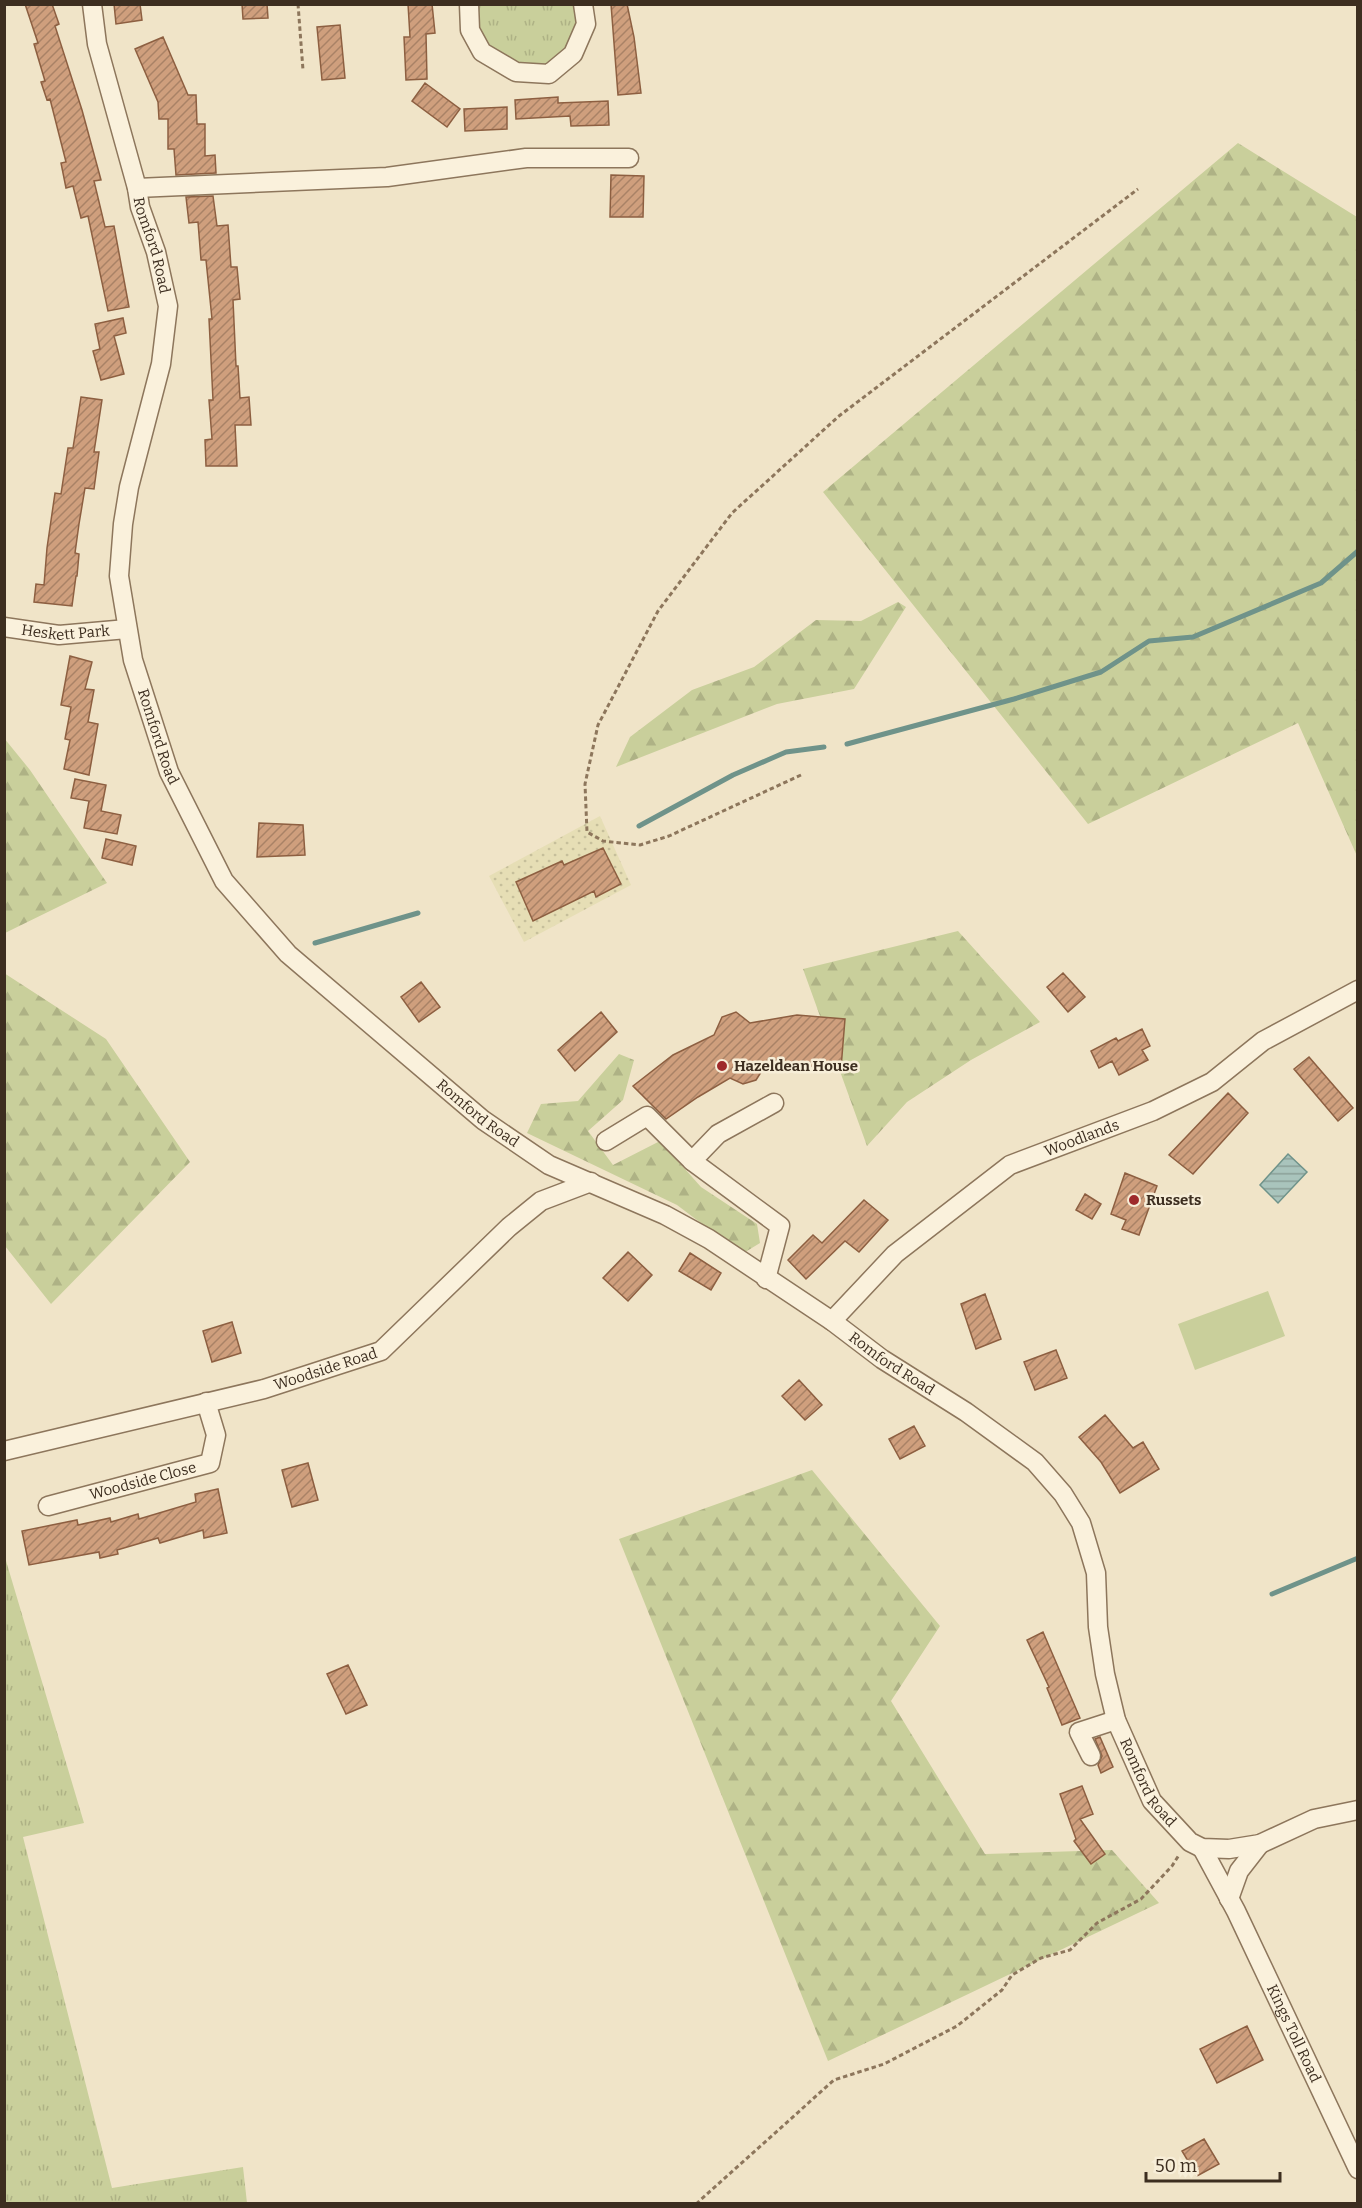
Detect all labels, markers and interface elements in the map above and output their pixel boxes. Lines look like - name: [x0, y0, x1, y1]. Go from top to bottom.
- street label: Romford Road: [130, 196, 174, 295]
- street label: Heskett Park: [20, 621, 111, 644]
- street label: Romford Road: [134, 687, 183, 788]
- place label: Hazeldean House: [734, 1057, 858, 1075]
- marker: Hazeldean House: [715, 1059, 729, 1073]
- street label: Romford Road: [433, 1075, 522, 1151]
- street label: Woodlands: [1042, 1116, 1122, 1160]
- place label: Russets: [1146, 1191, 1201, 1209]
- marker: Russets: [1127, 1193, 1141, 1207]
- street label: Romford Road: [845, 1328, 938, 1399]
- street label: Woodside Road: [272, 1344, 380, 1394]
- street label: Woodside Close: [87, 1458, 198, 1504]
- street label: Romford Road: [1116, 1735, 1180, 1830]
- street label: Kings Toll Road: [1263, 1981, 1325, 2085]
- scale bar: [1146, 2145, 1280, 2183]
- text: 50 m: [1155, 2155, 1197, 2177]

